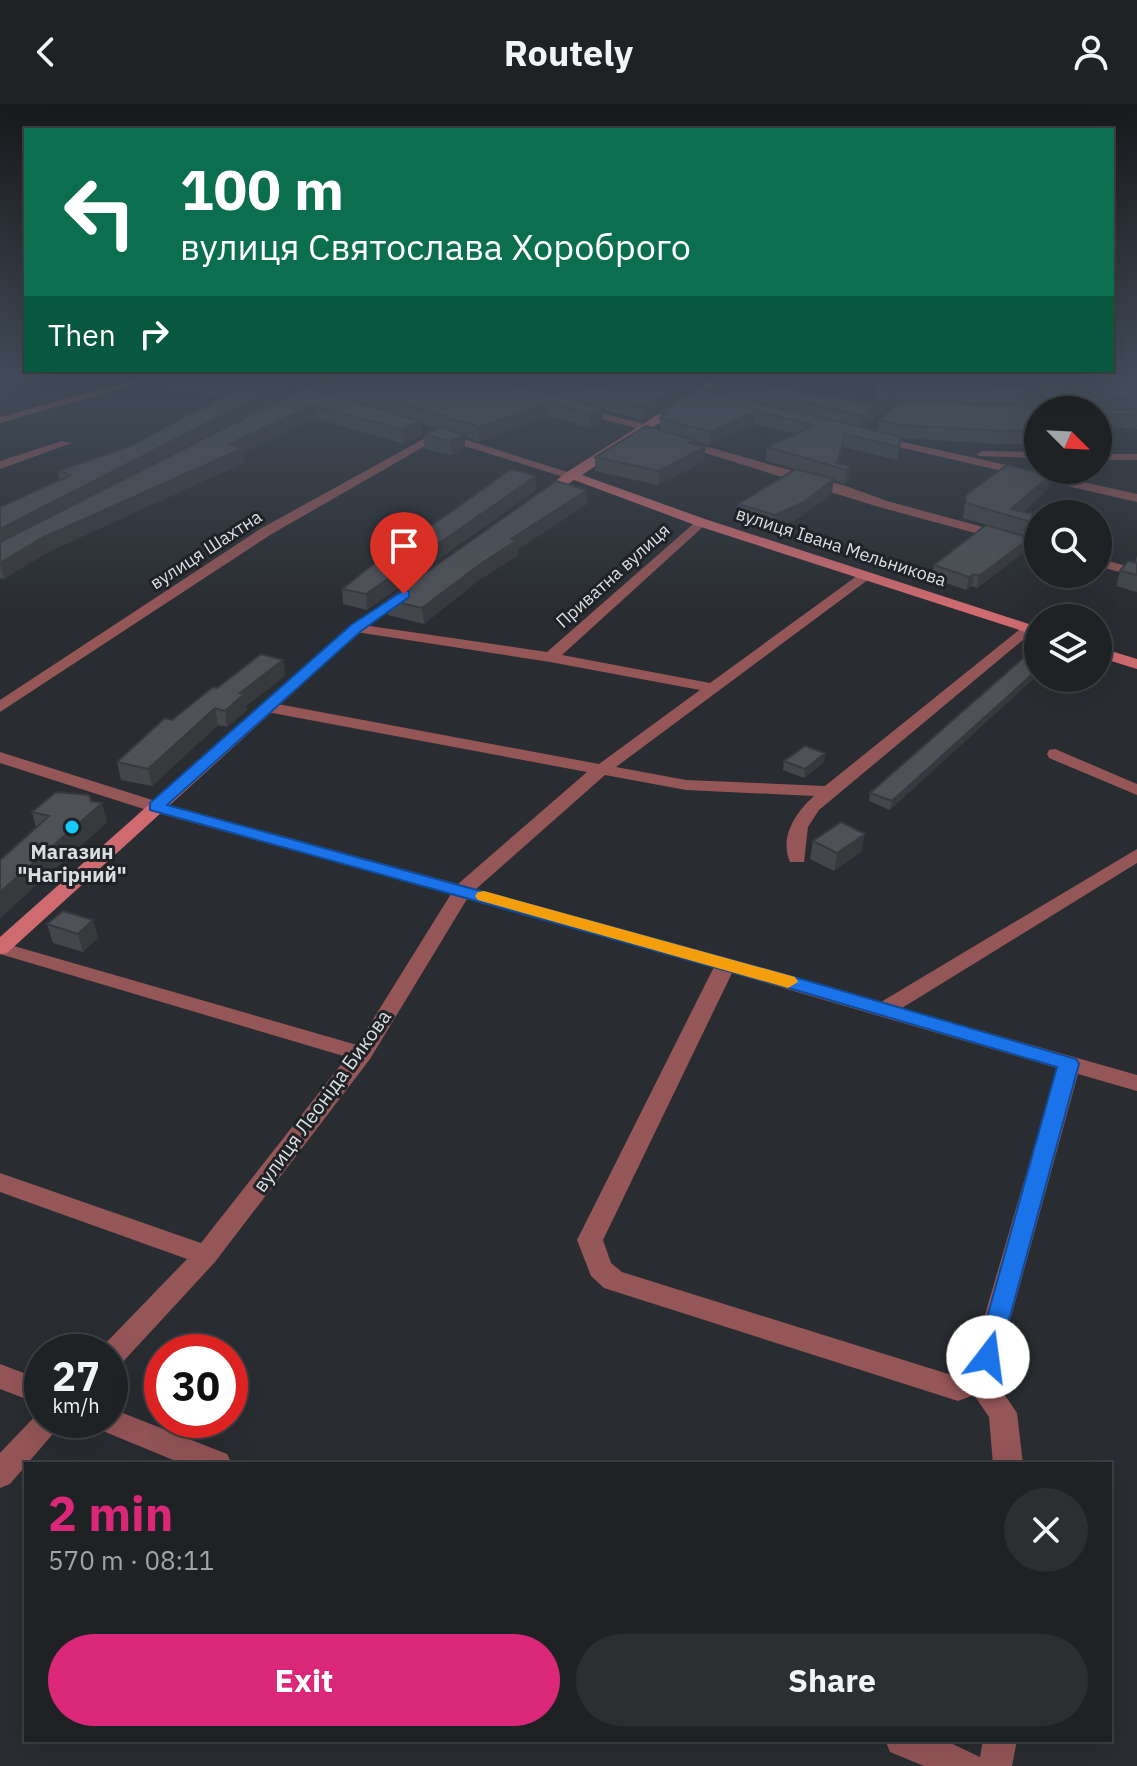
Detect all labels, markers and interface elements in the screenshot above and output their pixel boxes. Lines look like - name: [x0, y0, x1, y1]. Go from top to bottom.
- text: Routely: [504, 29, 633, 76]
- icon: back: [24, 30, 68, 74]
- icon: person: [1069, 30, 1113, 74]
- text: 100 m: [180, 153, 344, 225]
- icon: left: [48, 160, 152, 264]
- text: вулиця Святослава Хороброго: [180, 223, 691, 270]
- icon: right: [132, 312, 176, 356]
- text: Then: [48, 315, 116, 354]
- north arrow: [1024, 396, 1112, 484]
- map controls: [1024, 396, 1112, 692]
- button: search: [1024, 500, 1112, 588]
- street label: вулиця Івана Мельникова: [733, 502, 950, 592]
- street label: вулиця Шахтна: [145, 505, 266, 594]
- pin: [370, 512, 438, 594]
- street label: Приватна вулиця: [551, 518, 674, 633]
- icon: arrive: [382, 524, 426, 568]
- button: layers: [1024, 604, 1112, 692]
- marker: Магазин "Нагірний": [63, 818, 81, 836]
- place label: Магазин "Нагірний": [17, 838, 127, 888]
- street label: вулиця Леоніда Бикова: [246, 1004, 397, 1197]
- position arrow: [946, 1315, 1030, 1399]
- speed limit sign: 30: [144, 1334, 248, 1438]
- text: 27: [52, 1350, 100, 1402]
- text: km/h: [52, 1392, 100, 1419]
- text: 2 min: [48, 1482, 173, 1544]
- button: close: [1004, 1488, 1088, 1572]
- text: 570 m · 08:11: [48, 1543, 214, 1577]
- button: Exit: [48, 1634, 560, 1726]
- button: Share: [576, 1634, 1088, 1726]

